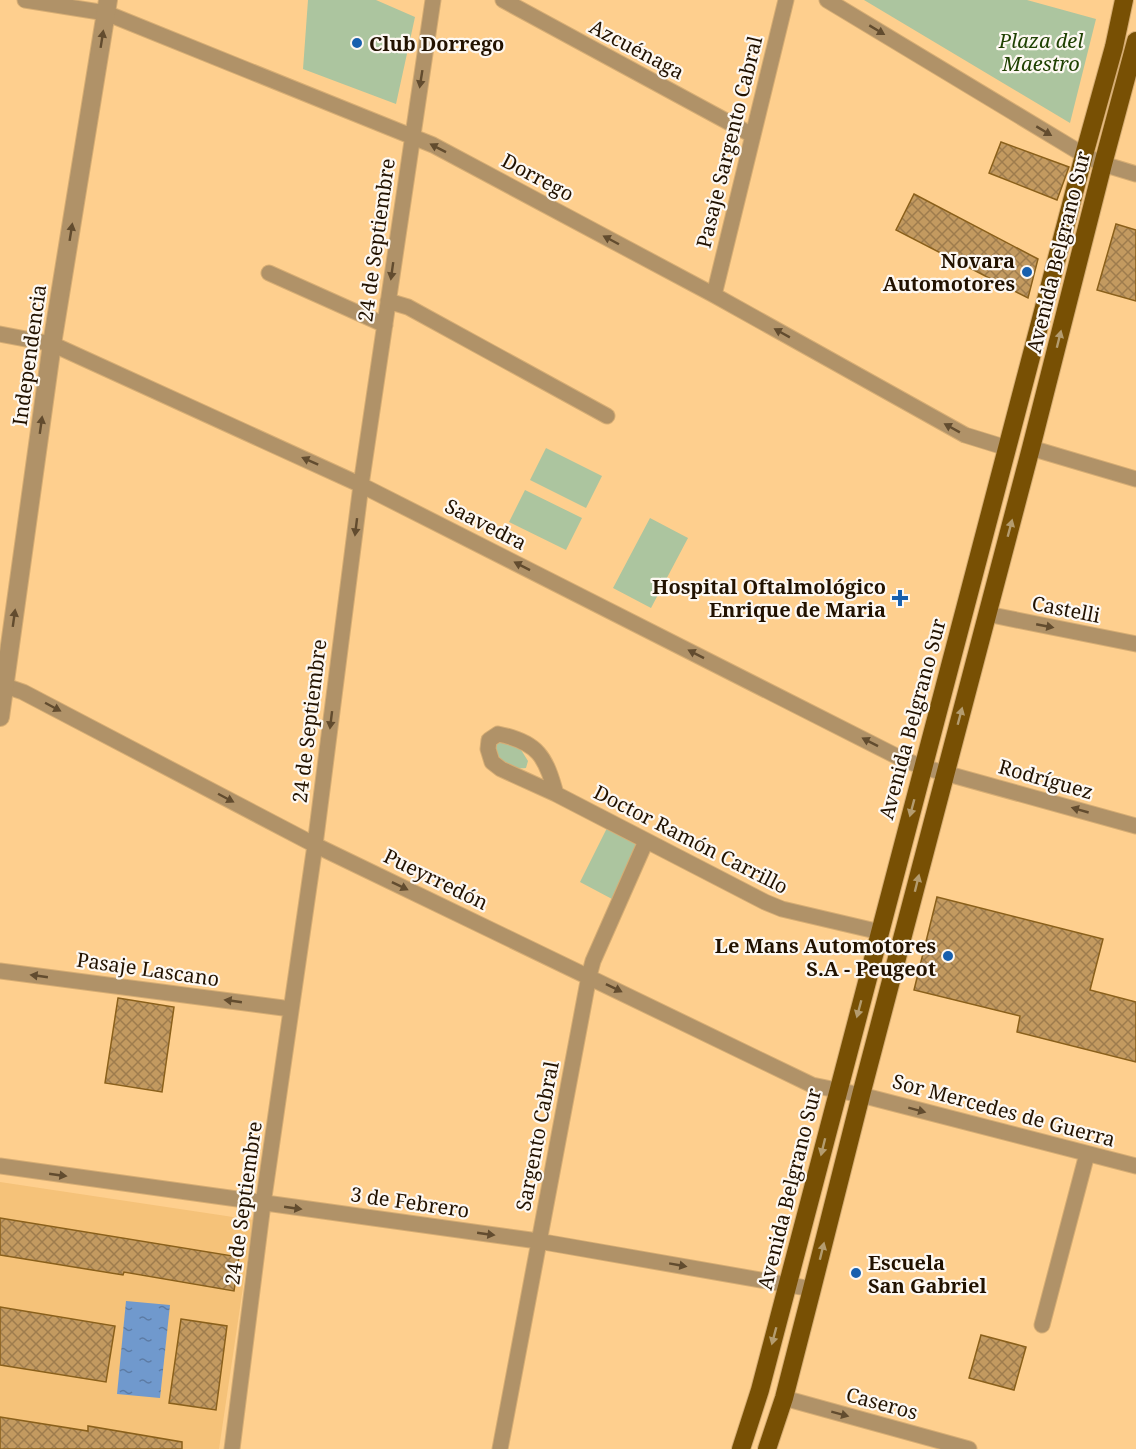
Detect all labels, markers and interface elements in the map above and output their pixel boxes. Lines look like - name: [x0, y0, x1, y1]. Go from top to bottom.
- street label: Azcuénaga: [585, 13, 689, 85]
- one-way arrow: [869, 25, 885, 36]
- park label: Plaza del Maestro: [998, 27, 1083, 77]
- one-way arrow: [97, 30, 106, 49]
- place label: Club Dorrego: [369, 30, 504, 57]
- street label: Pasaje Sargento Cabral: [690, 33, 768, 251]
- marker: Club Dorrego: [350, 36, 364, 50]
- one-way arrow: [416, 69, 425, 88]
- one-way arrow: [1036, 125, 1052, 136]
- one-way arrow: [430, 143, 447, 153]
- street label: Dorrego: [497, 147, 579, 207]
- street label: Avenida Belgrano Sur: [1020, 148, 1096, 356]
- street label: 24 de Septiembre: [351, 156, 401, 324]
- one-way arrow: [66, 222, 75, 241]
- one-way arrow: [602, 235, 619, 245]
- place label: Novara Automotores: [883, 247, 1015, 297]
- one-way arrow: [388, 262, 397, 281]
- marker: Novara Automotores: [1020, 265, 1034, 279]
- street label: Independencia: [6, 283, 52, 427]
- one-way arrow: [773, 328, 790, 338]
- one-way arrow: [1054, 330, 1064, 348]
- one-way arrow: [37, 415, 46, 434]
- one-way arrow: [943, 423, 960, 433]
- one-way arrow: [300, 456, 318, 466]
- street label: Saavedra: [441, 492, 531, 556]
- one-way arrow: [351, 518, 361, 537]
- one-way arrow: [1006, 519, 1015, 537]
- one-way arrow: [514, 561, 531, 571]
- place label: Hospital Oftalmológico Enrique de Maria: [652, 573, 886, 623]
- marker: Hospital Oftalmológico Enrique de Maria: [891, 589, 909, 607]
- street label: Castelli: [1030, 589, 1103, 629]
- one-way arrow: [10, 608, 19, 627]
- street label: Avenida Belgrano Sur: [872, 615, 952, 822]
- one-way arrow: [1035, 622, 1054, 631]
- street label: 24 de Septiembre: [286, 637, 332, 805]
- one-way arrow: [687, 650, 705, 660]
- one-way arrow: [44, 702, 62, 712]
- one-way arrow: [955, 707, 965, 725]
- one-way arrow: [326, 711, 335, 730]
- one-way arrow: [861, 738, 879, 748]
- street label: Rodríguez: [996, 753, 1096, 805]
- street label: Doctor Ramón Carrillo: [589, 778, 793, 900]
- one-way arrow: [217, 793, 234, 803]
- one-way arrow: [907, 799, 917, 817]
- one-way arrow: [1071, 805, 1089, 815]
- street label: Pueyrredón: [379, 842, 493, 916]
- one-way arrow: [912, 874, 922, 892]
- one-way arrow: [391, 880, 409, 890]
- place label: Le Mans Automotores S.A - Peugeot: [715, 932, 936, 982]
- street label: Pasaje Lascano: [75, 946, 221, 992]
- marker: Le Mans Automotores S.A - Peugeot: [941, 949, 955, 963]
- one-way arrow: [30, 971, 49, 980]
- one-way arrow: [605, 983, 622, 993]
- one-way arrow: [223, 997, 242, 1006]
- one-way arrow: [854, 1000, 864, 1018]
- street label: Sargento Cabral: [509, 1059, 565, 1213]
- street label: Sor Mercedes de Guerra: [890, 1067, 1118, 1153]
- street label: Avenida Belgrano Sur: [751, 1085, 827, 1293]
- one-way arrow: [908, 1105, 926, 1115]
- street label: 24 de Septiembre: [218, 1119, 268, 1287]
- one-way arrow: [818, 1138, 827, 1156]
- one-way arrow: [49, 1170, 68, 1179]
- street label: 3 de Febrero: [349, 1180, 471, 1224]
- one-way arrow: [283, 1203, 302, 1212]
- one-way arrow: [476, 1229, 495, 1238]
- one-way arrow: [818, 1242, 828, 1260]
- place label: Escuela San Gabriel: [868, 1249, 986, 1299]
- one-way arrow: [669, 1261, 688, 1270]
- marker: Escuela San Gabriel: [849, 1266, 863, 1280]
- one-way arrow: [769, 1327, 778, 1345]
- street label: Caseros: [843, 1380, 921, 1426]
- one-way arrow: [831, 1409, 849, 1419]

